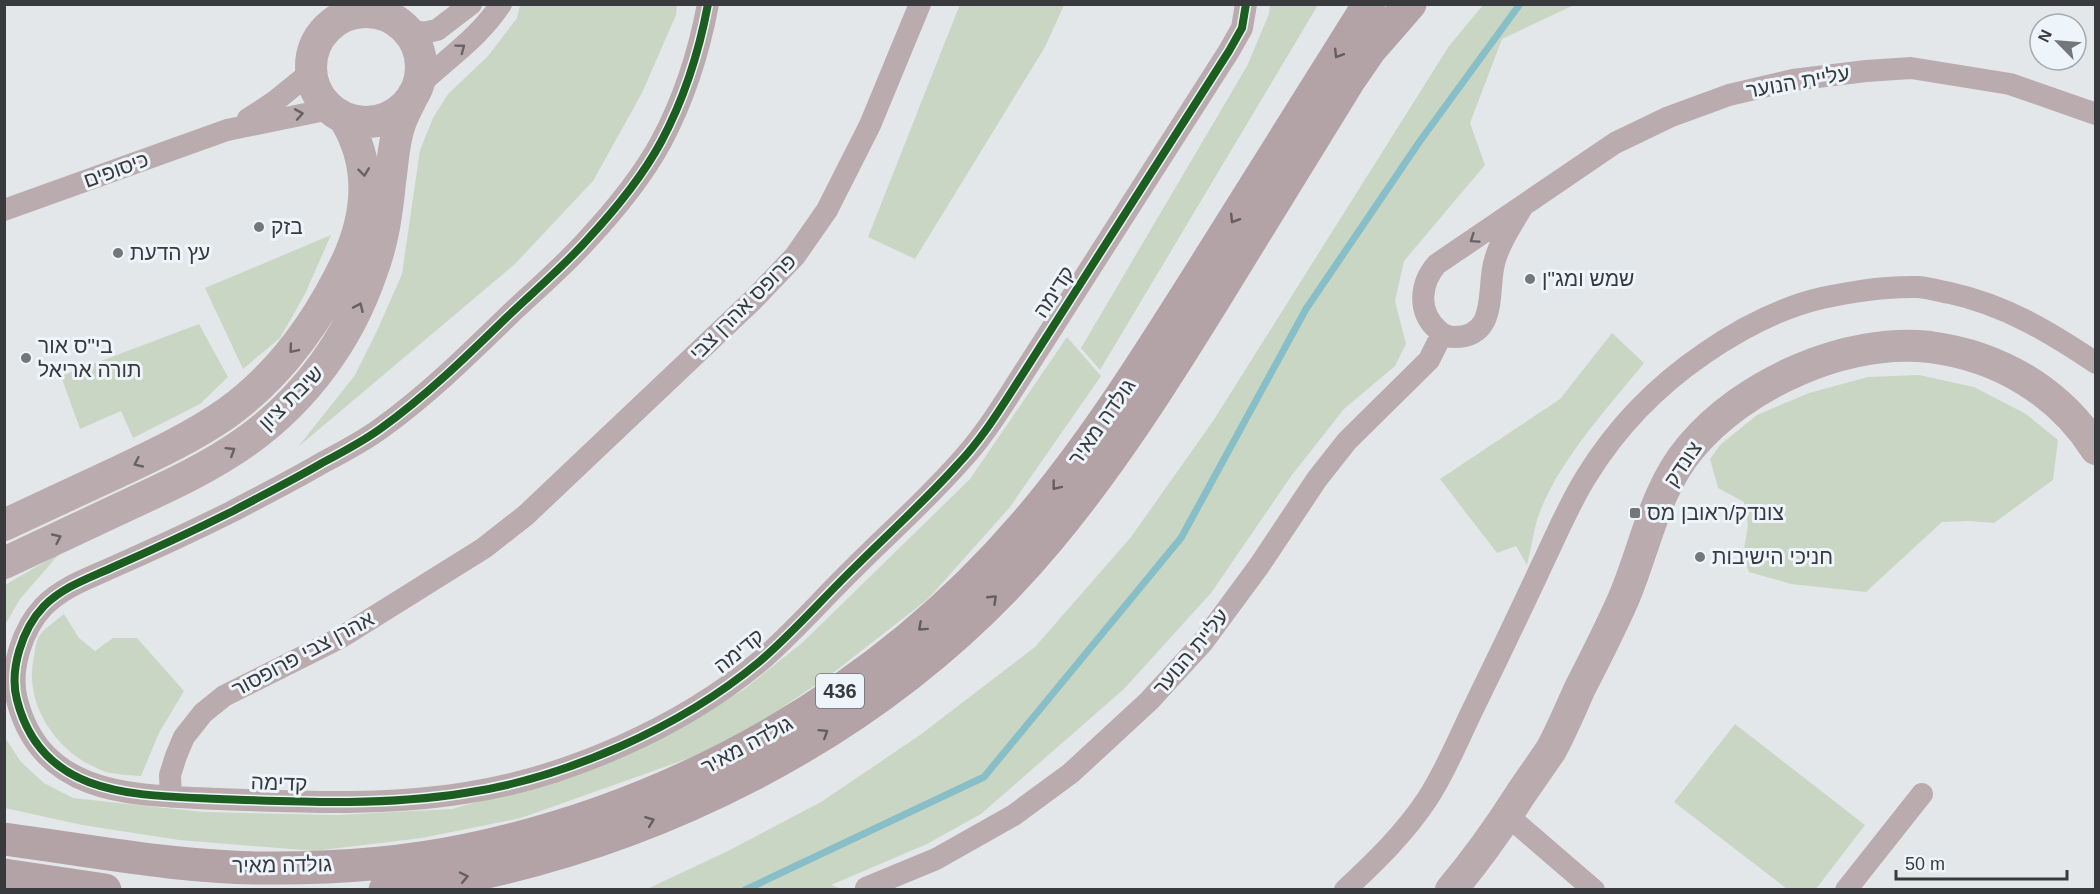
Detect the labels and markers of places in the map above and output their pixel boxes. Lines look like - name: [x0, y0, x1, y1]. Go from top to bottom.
- place label: בזק: [271, 215, 303, 238]
- marker: בזק: [252, 220, 266, 234]
- place label: עץ הדעת: [130, 241, 210, 264]
- marker: עץ הדעת: [111, 246, 125, 260]
- place label: שמש ומג"ן: [1542, 267, 1634, 290]
- marker: שמש ומג"ן: [1523, 272, 1537, 286]
- place label: בי"ס אור תורה אריאל: [38, 334, 141, 381]
- marker: בי"ס אור תורה אריאל: [19, 351, 33, 365]
- place label: צונדק/ראובן מס: [1647, 501, 1784, 524]
- marker: צונדק/ראובן מס: [1628, 506, 1642, 520]
- place label: חניכי הישיבות: [1712, 545, 1833, 568]
- marker: חניכי הישיבות: [1693, 550, 1707, 564]

